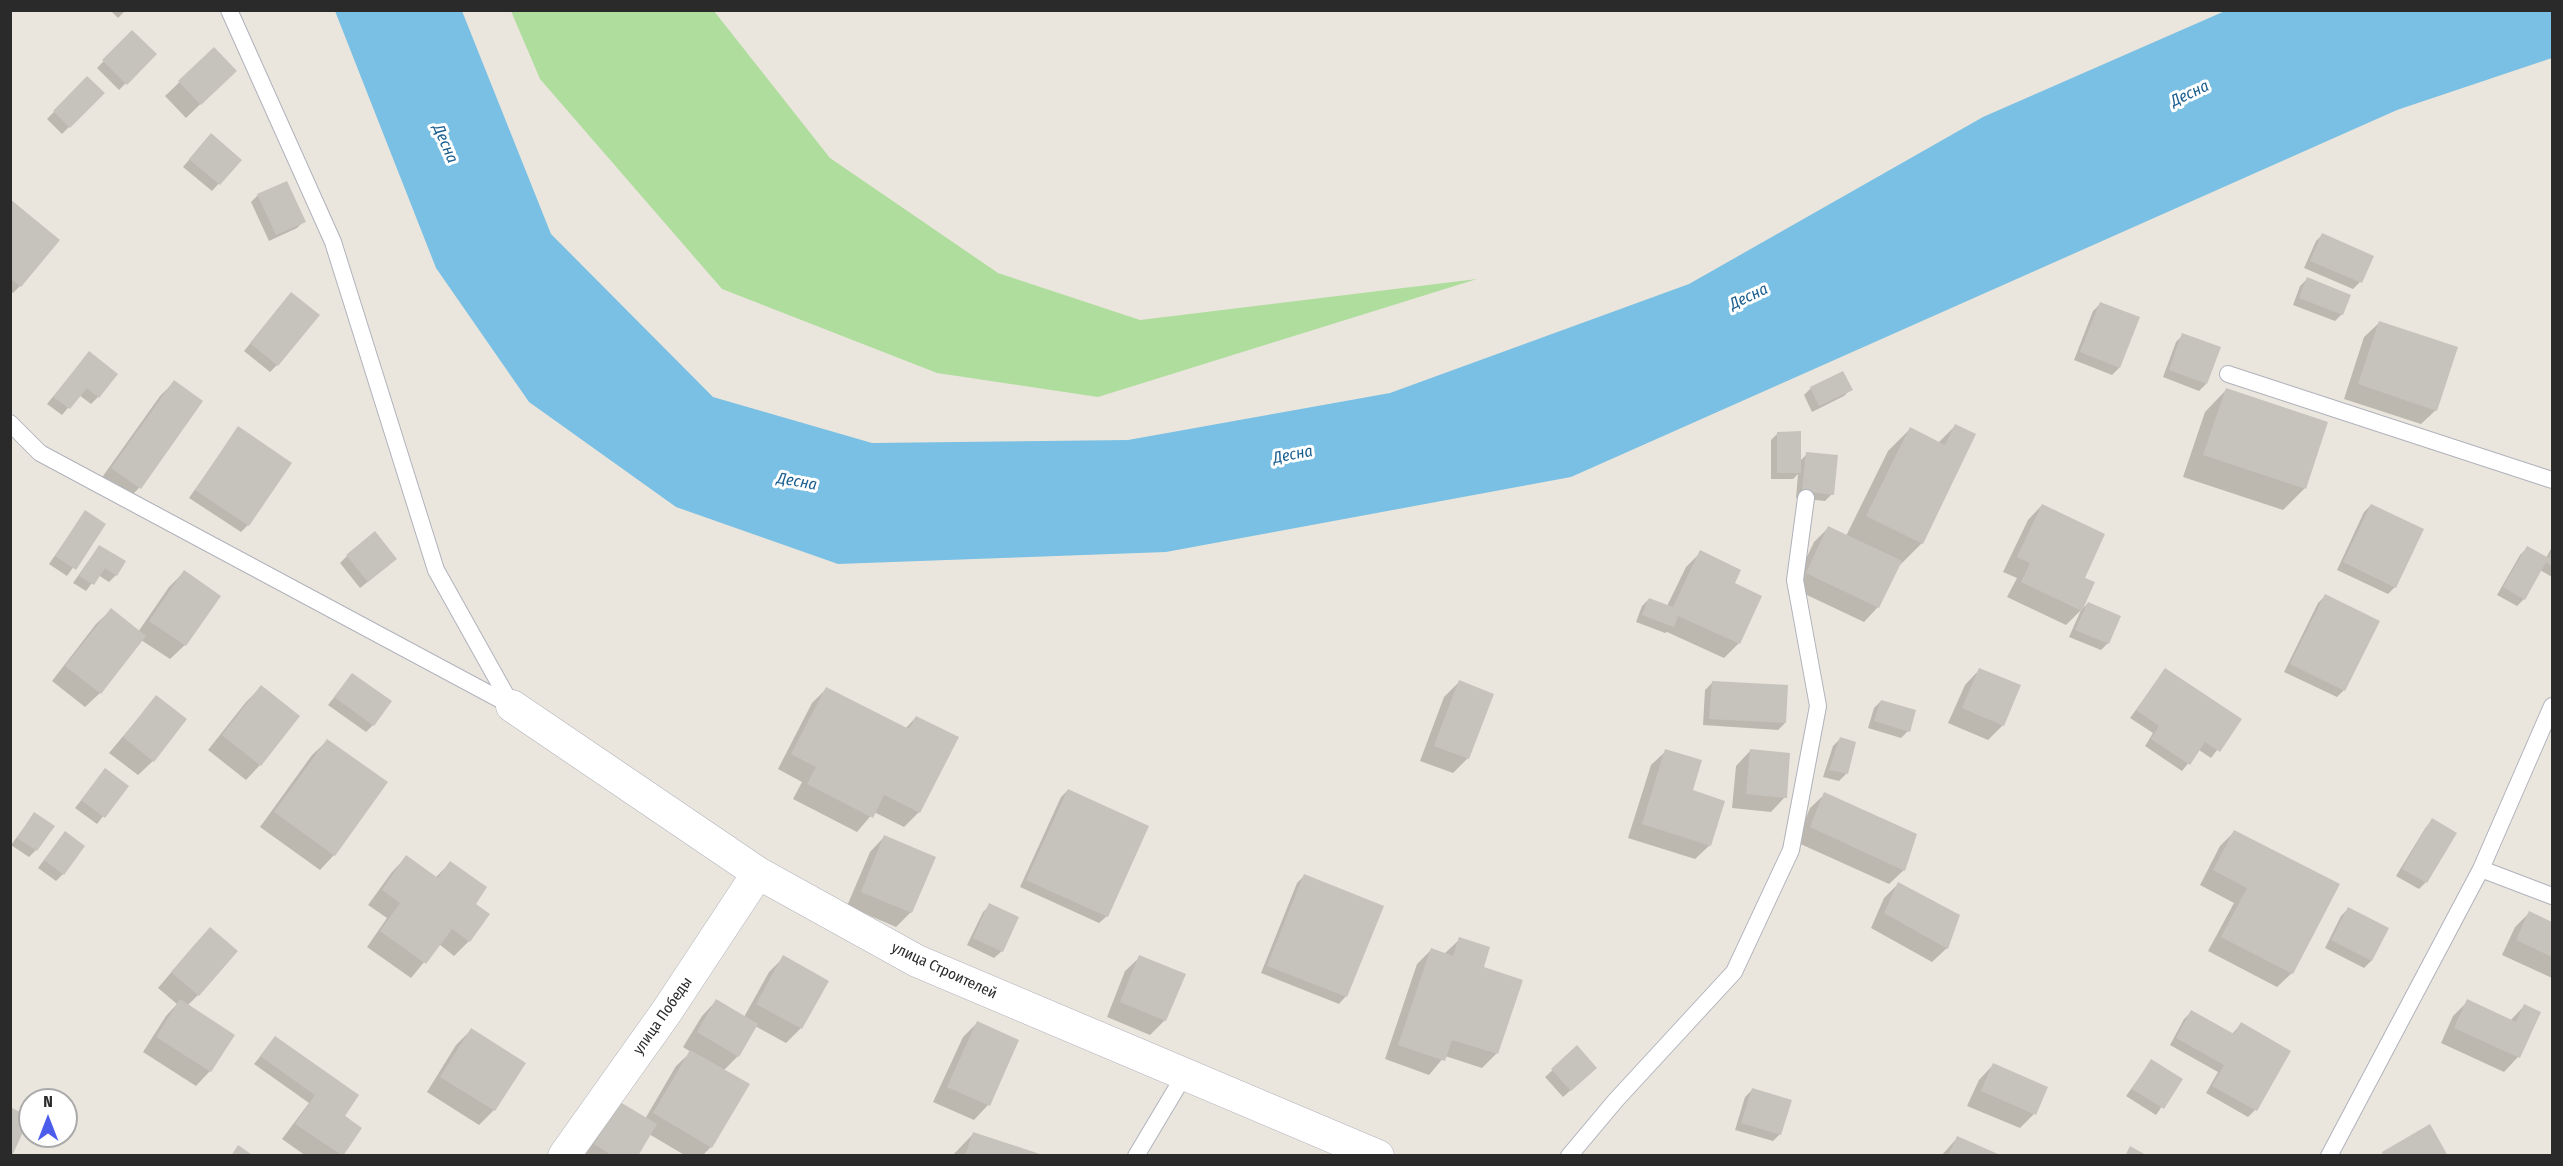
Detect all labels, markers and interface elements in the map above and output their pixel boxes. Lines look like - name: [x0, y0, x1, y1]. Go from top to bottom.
- water label: Десна: [2168, 77, 2212, 111]
- water label: Десна: [428, 122, 462, 166]
- water label: Десна: [1727, 280, 1771, 314]
- water label: Десна: [1272, 442, 1314, 468]
- water label: Десна: [776, 469, 818, 495]
- street label: улица Строителей: [888, 939, 1000, 1003]
- street label: улица Победы: [630, 974, 696, 1058]
- north arrow: [18, 1088, 78, 1148]
- text: N: [43, 1092, 53, 1111]

